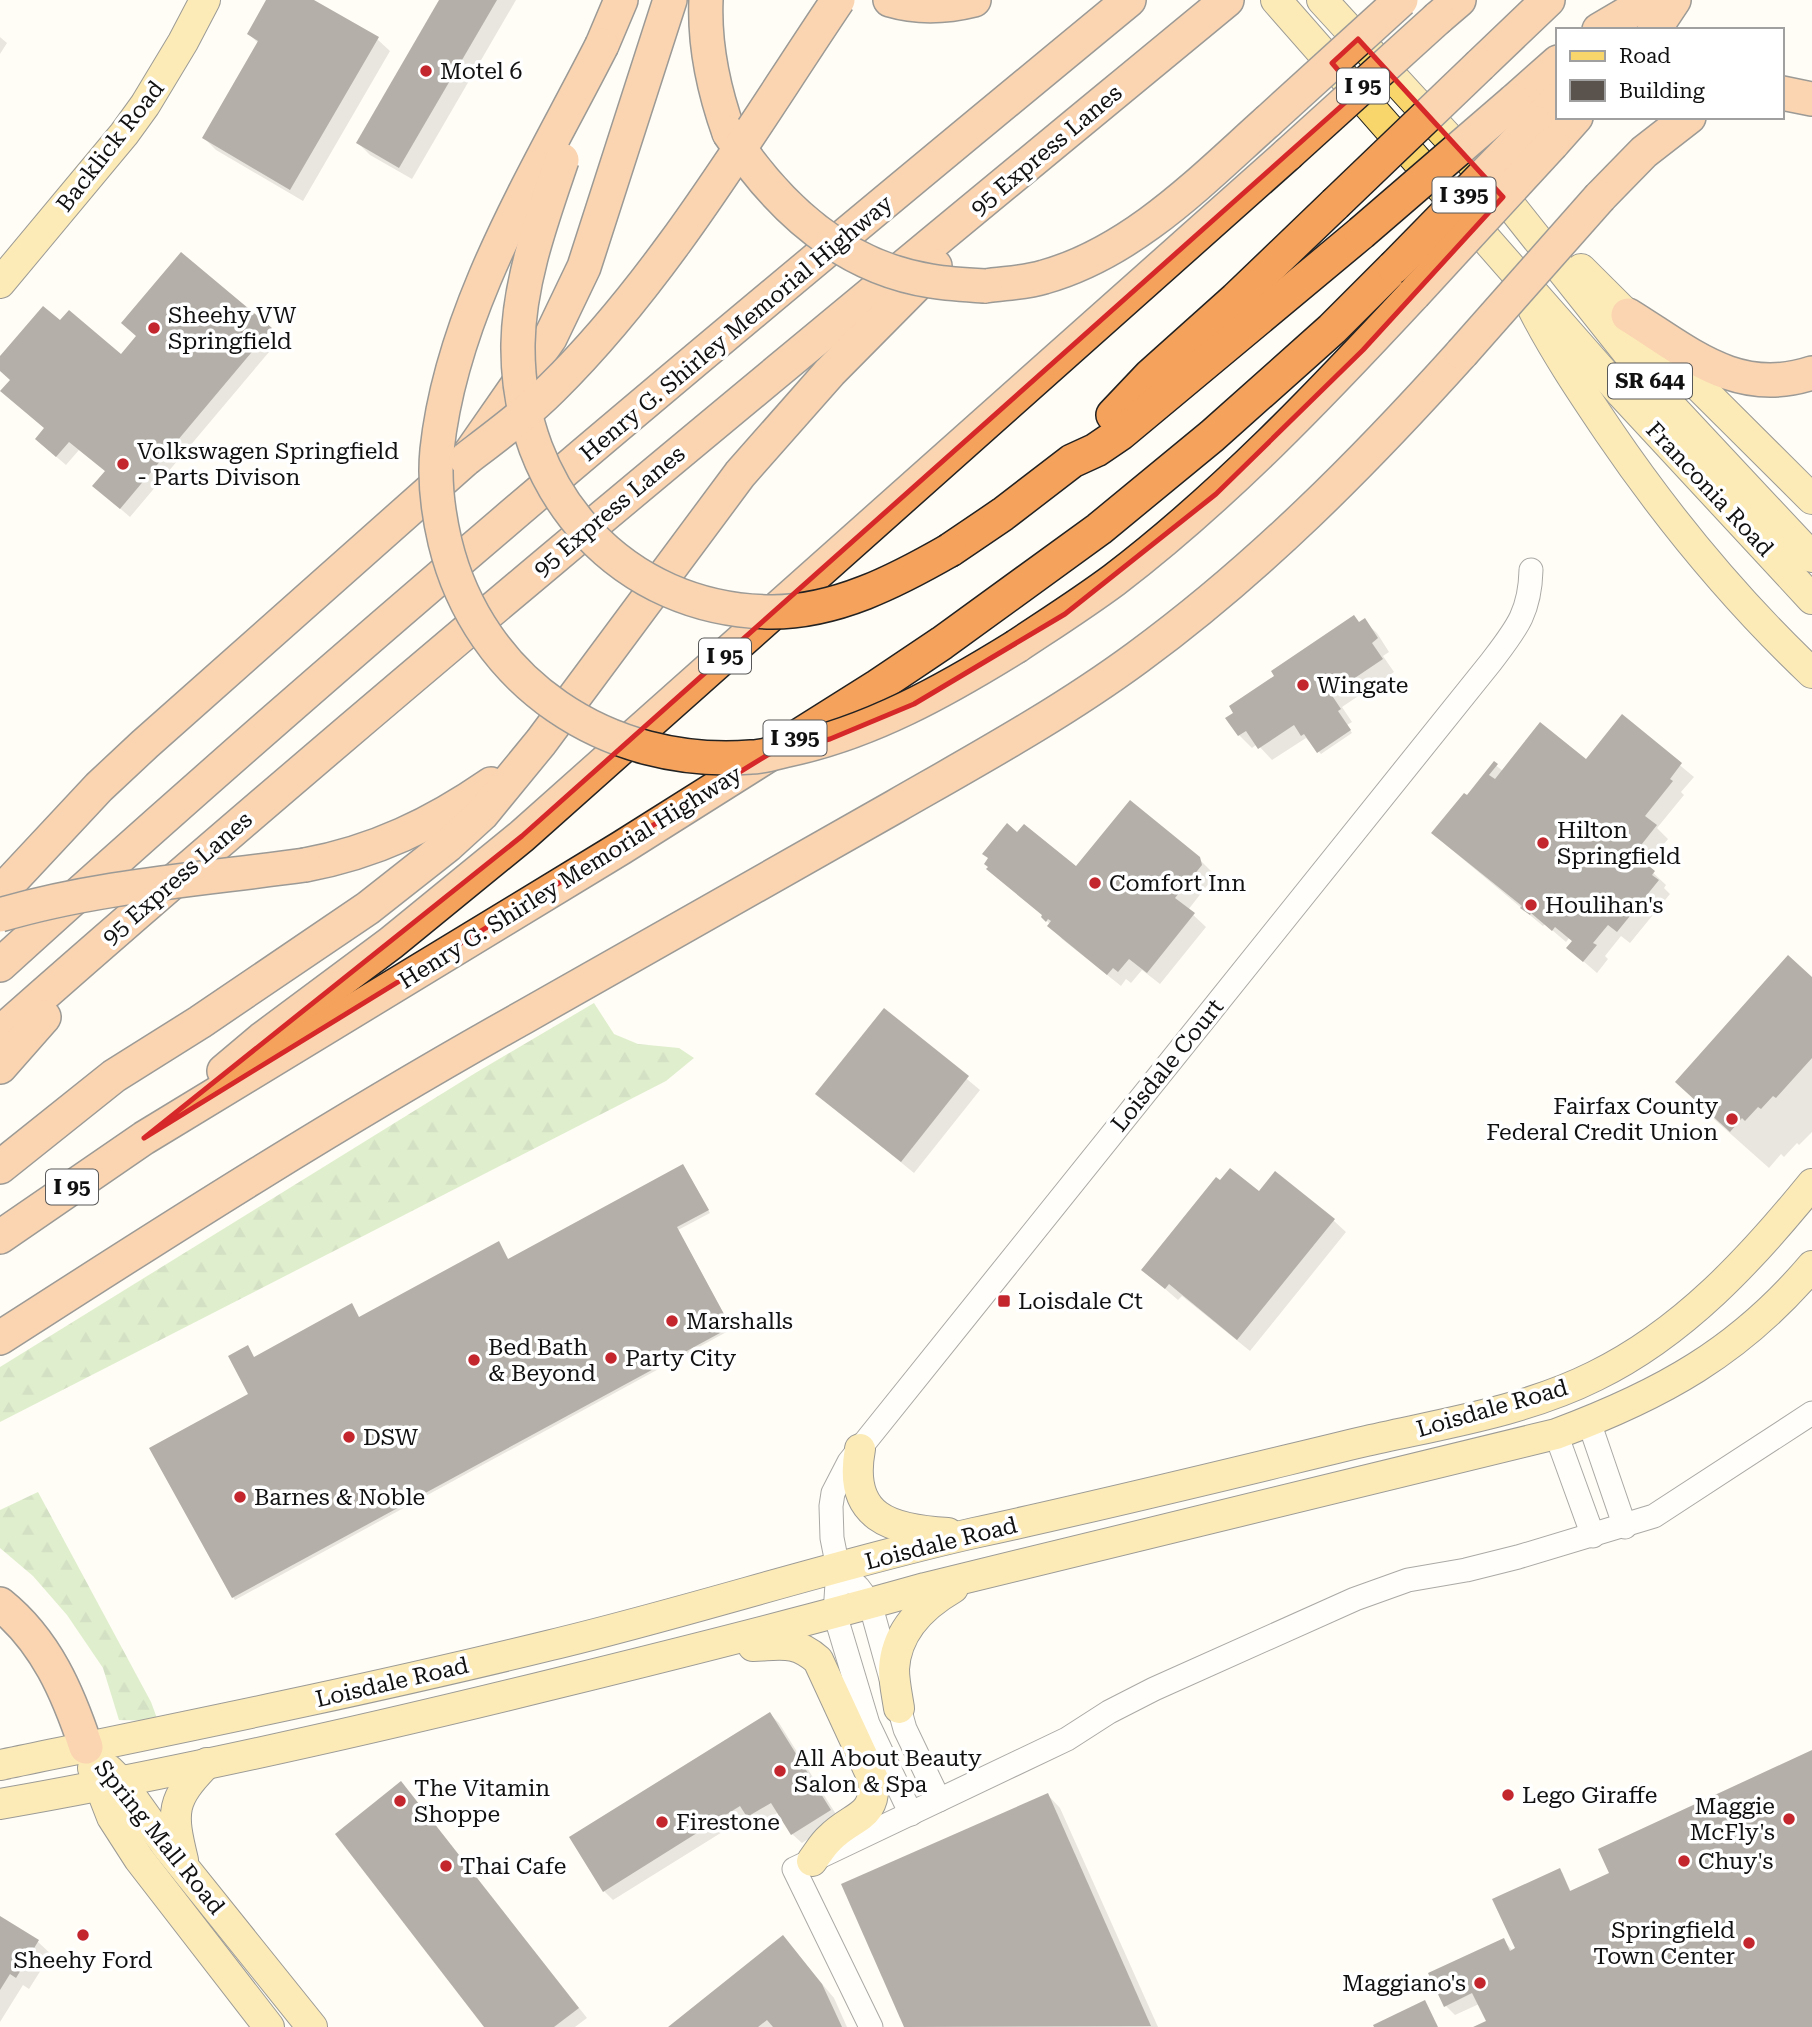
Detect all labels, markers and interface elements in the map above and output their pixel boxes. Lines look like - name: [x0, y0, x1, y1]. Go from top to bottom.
- legend: [1556, 28, 1784, 119]
- text: Road: [1619, 44, 1671, 68]
- place label: Motel 6: [440, 58, 522, 85]
- marker: Motel 6: [418, 63, 434, 79]
- road number: I 95: [1337, 68, 1389, 104]
- street label: Backlick Road: [51, 75, 170, 217]
- street label: 95 Express Lanes: [965, 79, 1128, 222]
- text: Building: [1619, 79, 1705, 103]
- road number: I 395: [1432, 178, 1496, 212]
- street label: Henry G. Shirley Memorial Highway: [575, 189, 898, 467]
- place label: Sheehy VW Springfield: [168, 302, 297, 355]
- marker: Sheehy VW Springfield: [146, 320, 162, 336]
- road number: SR 644: [1608, 364, 1692, 398]
- street label: Franconia Road: [1640, 416, 1779, 562]
- place label: Volkswagen Springfield - Parts Divison: [137, 438, 399, 491]
- street label: 95 Express Lanes: [528, 440, 691, 583]
- marker: Volkswagen Springfield - Parts Divison: [115, 456, 131, 472]
- road number: I 95: [699, 638, 751, 674]
- place label: Wingate: [1317, 672, 1408, 699]
- marker: Wingate: [1295, 677, 1311, 693]
- road number: I 395: [764, 720, 826, 756]
- street label: Henry G. Shirley Memorial Highway: [394, 760, 747, 995]
- street label: 95 Express Lanes: [97, 806, 258, 951]
- place label: Hilton Springfield: [1557, 817, 1681, 870]
- marker: Hilton Springfield: [1535, 835, 1551, 851]
- place label: Comfort Inn: [1109, 870, 1246, 897]
- marker: Comfort Inn: [1087, 875, 1103, 891]
- place label: Houlihan's: [1545, 892, 1664, 919]
- marker: Houlihan's: [1523, 897, 1539, 913]
- street label: Loisdale Court: [1106, 993, 1229, 1137]
- place label: Fairfax County Federal Credit Union: [1486, 1093, 1718, 1146]
- marker: Fairfax County Federal Credit Union: [1724, 1111, 1740, 1127]
- road number: I 95: [46, 1170, 98, 1204]
- place label: Loisdale Ct: [1018, 1288, 1143, 1315]
- marker: Loisdale Ct: [996, 1293, 1012, 1309]
- place label: Marshalls: [686, 1308, 793, 1335]
- marker: Marshalls: [664, 1313, 680, 1329]
- place label: Bed Bath & Beyond: [488, 1334, 596, 1387]
- place label: Party City: [625, 1345, 737, 1372]
- marker: Party City: [603, 1350, 619, 1366]
- marker: Bed Bath & Beyond: [466, 1352, 482, 1368]
- street label: Loisdale Road: [1413, 1374, 1571, 1443]
- place label: DSW: [363, 1424, 419, 1451]
- marker: DSW: [341, 1429, 357, 1445]
- place label: Barnes & Noble: [254, 1484, 425, 1511]
- marker: Barnes & Noble: [232, 1489, 248, 1505]
- street label: Loisdale Road: [862, 1511, 1020, 1575]
- street label: Loisdale Road: [313, 1652, 471, 1713]
- place label: All About Beauty Salon & Spa: [794, 1745, 982, 1798]
- street label: Spring Mall Road: [89, 1755, 230, 1920]
- marker: All About Beauty Salon & Spa: [772, 1763, 788, 1779]
- place label: The Vitamin Shoppe: [414, 1775, 550, 1828]
- place label: Lego Giraffe: [1522, 1782, 1657, 1809]
- marker: Lego Giraffe: [1500, 1787, 1516, 1803]
- marker: The Vitamin Shoppe: [392, 1793, 408, 1809]
- place label: Maggie McFly's: [1690, 1793, 1775, 1846]
- place label: Firestone: [676, 1809, 780, 1836]
- marker: Maggie McFly's: [1781, 1811, 1797, 1827]
- marker: Firestone: [654, 1814, 670, 1830]
- place label: Chuy's: [1698, 1848, 1773, 1875]
- place label: Thai Cafe: [460, 1853, 566, 1880]
- marker: Chuy's: [1676, 1853, 1692, 1869]
- marker: Thai Cafe: [438, 1858, 454, 1874]
- place label: Springfield Town Center: [1593, 1917, 1735, 1970]
- marker: Sheehy Ford: [75, 1927, 91, 1943]
- marker: Springfield Town Center: [1741, 1935, 1757, 1951]
- place label: Sheehy Ford: [13, 1947, 153, 1974]
- place label: Maggiano's: [1342, 1970, 1466, 1997]
- marker: Maggiano's: [1472, 1975, 1488, 1991]

